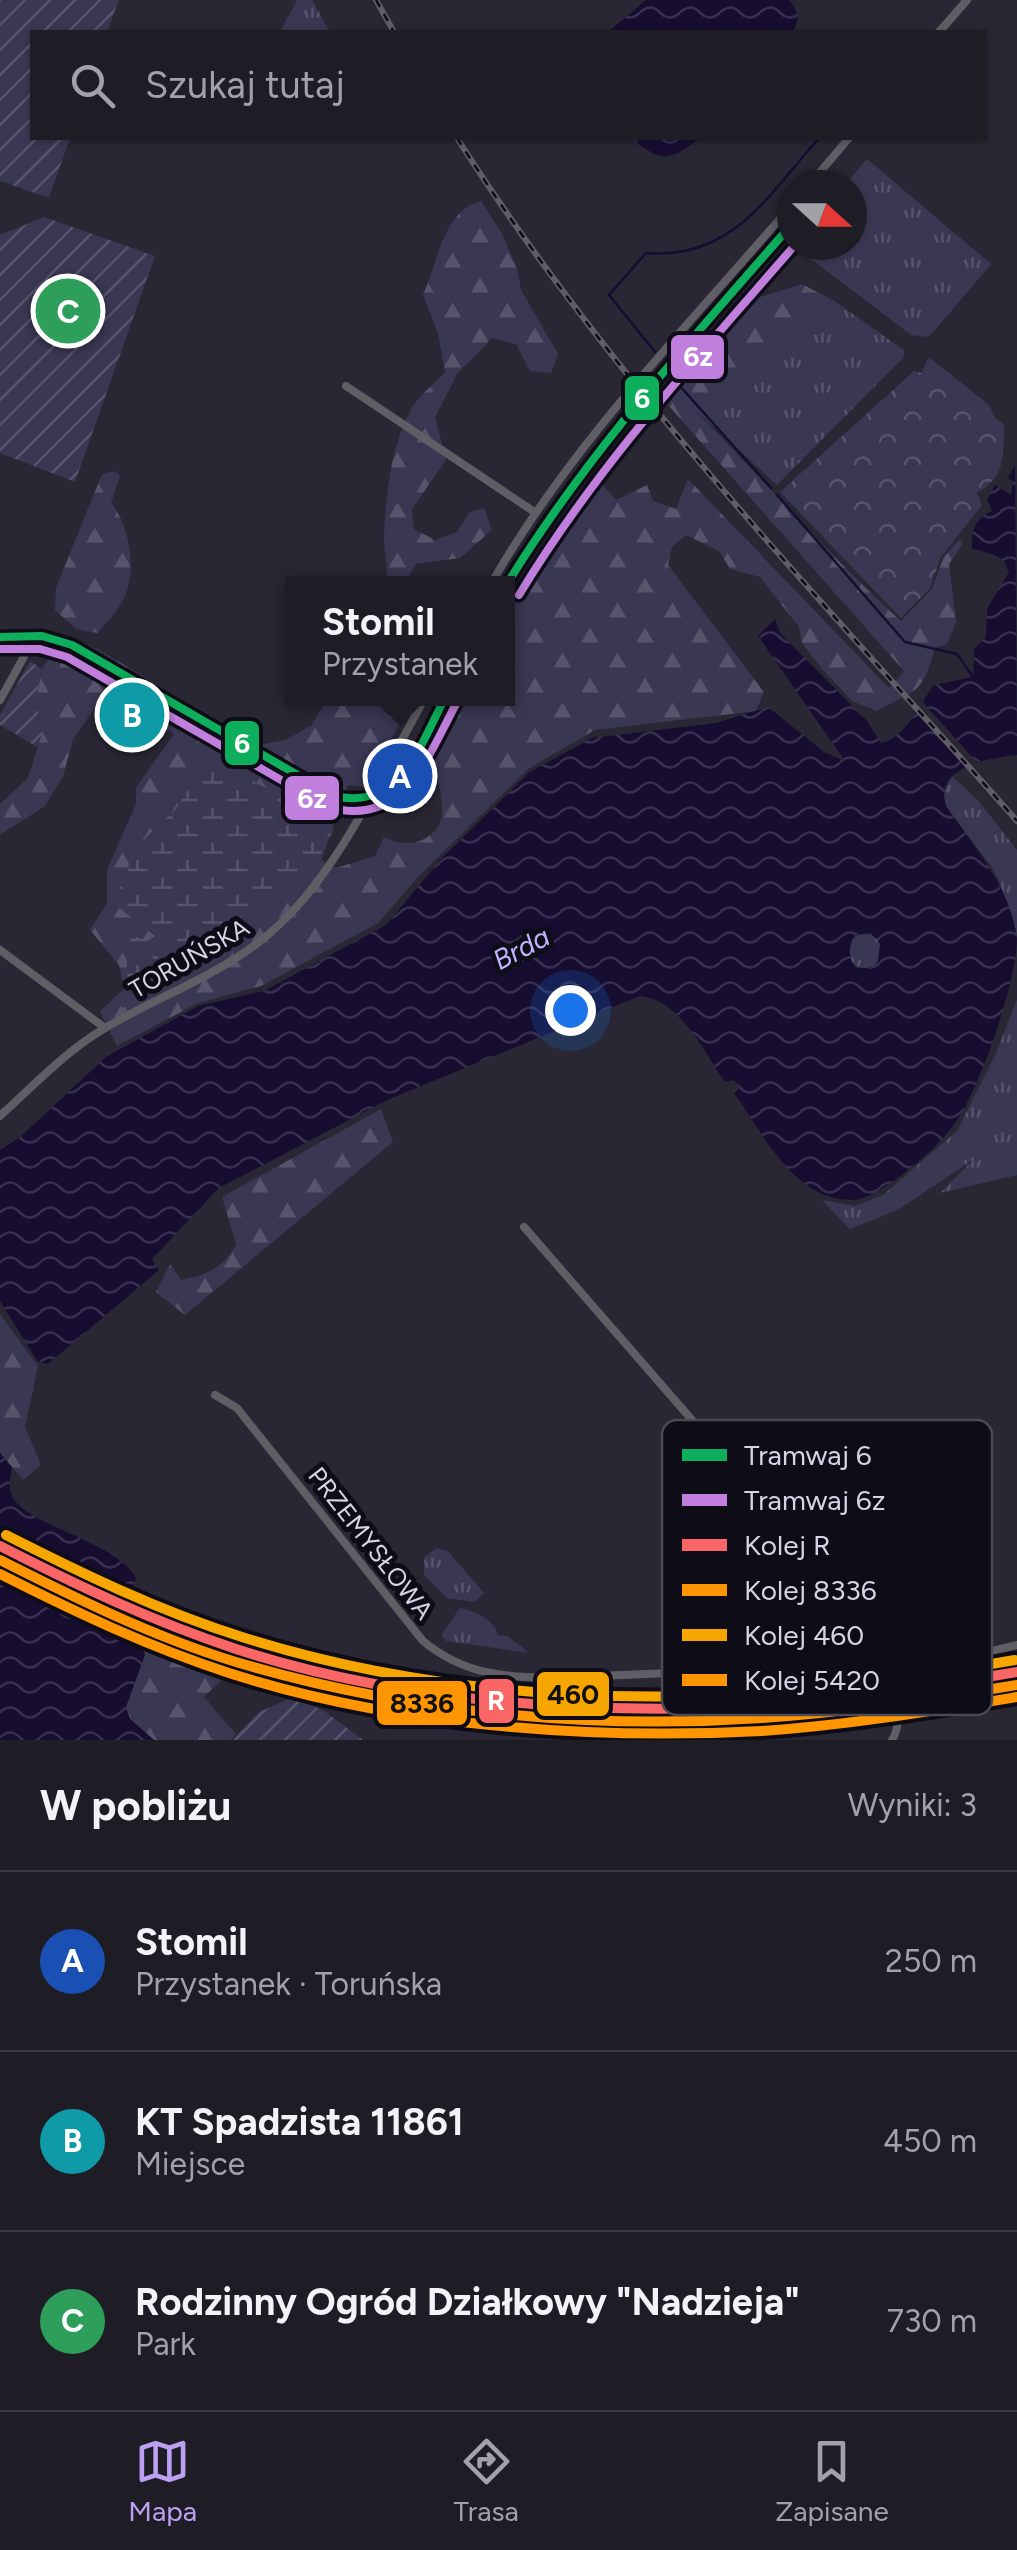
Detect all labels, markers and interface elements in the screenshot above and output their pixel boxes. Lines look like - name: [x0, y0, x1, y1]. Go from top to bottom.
- search box: [30, 30, 987, 140]
- icon: search: [65, 58, 120, 113]
- text: Szukaj tutaj: [145, 62, 345, 108]
- north arrow: [777, 170, 867, 260]
- pin: C: [36, 274, 100, 348]
- line badge: 6z: [669, 333, 726, 381]
- text: 6z: [683, 339, 713, 373]
- line badge: 6: [623, 374, 661, 422]
- text: 6: [634, 381, 650, 415]
- popup: [285, 576, 515, 706]
- text: Stomil: [322, 599, 435, 645]
- text: Przystanek: [322, 645, 478, 683]
- pin: B: [100, 678, 164, 752]
- line badge: 6: [223, 719, 261, 767]
- text: 6: [234, 726, 250, 760]
- pin: A: [368, 738, 432, 814]
- line badge: 6z: [283, 774, 341, 822]
- text: 6z: [297, 781, 327, 815]
- street label: TORUŃSKA: [124, 912, 254, 1004]
- water label: Brda: [487, 919, 555, 977]
- your location: [545, 985, 596, 1036]
- legend: [662, 1420, 992, 1715]
- text: Tramwaj 6: [744, 1438, 872, 1472]
- street label: PRZEMYSŁOWA: [302, 1461, 440, 1625]
- text: Tramwaj 6z: [744, 1483, 885, 1517]
- text: Kolej R: [744, 1528, 831, 1562]
- text: Kolej 8336: [744, 1573, 877, 1607]
- text: Kolej 460: [744, 1618, 864, 1652]
- text: Kolej 5420: [744, 1663, 880, 1697]
- line badge: 460: [535, 1670, 611, 1718]
- line badge: R: [477, 1677, 516, 1725]
- text: 460: [547, 1677, 599, 1711]
- line badge: 8336: [375, 1679, 469, 1727]
- text: R: [487, 1683, 505, 1717]
- text: 8336: [390, 1686, 454, 1720]
- text: W pobliżu: [40, 1780, 231, 1831]
- text: Wyniki: 3: [848, 1786, 977, 1824]
- text: Stomil: [135, 1919, 248, 1965]
- text: A: [61, 1942, 84, 1980]
- text: 250 m: [885, 1942, 977, 1980]
- text: Przystanek · Toruńska: [135, 1965, 442, 2003]
- text: KT Spadzista 11861: [135, 2099, 464, 2145]
- text: B: [63, 2122, 82, 2160]
- text: 450 m: [883, 2122, 977, 2160]
- text: Miejsce: [135, 2145, 245, 2183]
- text: Rodzinny Ogród Działkowy "Nadzieja": [135, 2279, 800, 2325]
- text: C: [61, 2302, 84, 2340]
- text: 730 m: [887, 2302, 977, 2340]
- text: Park: [135, 2325, 196, 2363]
- tab: Mapa: [128, 2434, 197, 2528]
- tab: Trasa: [454, 2434, 519, 2528]
- tab: Zapisane: [775, 2434, 889, 2528]

